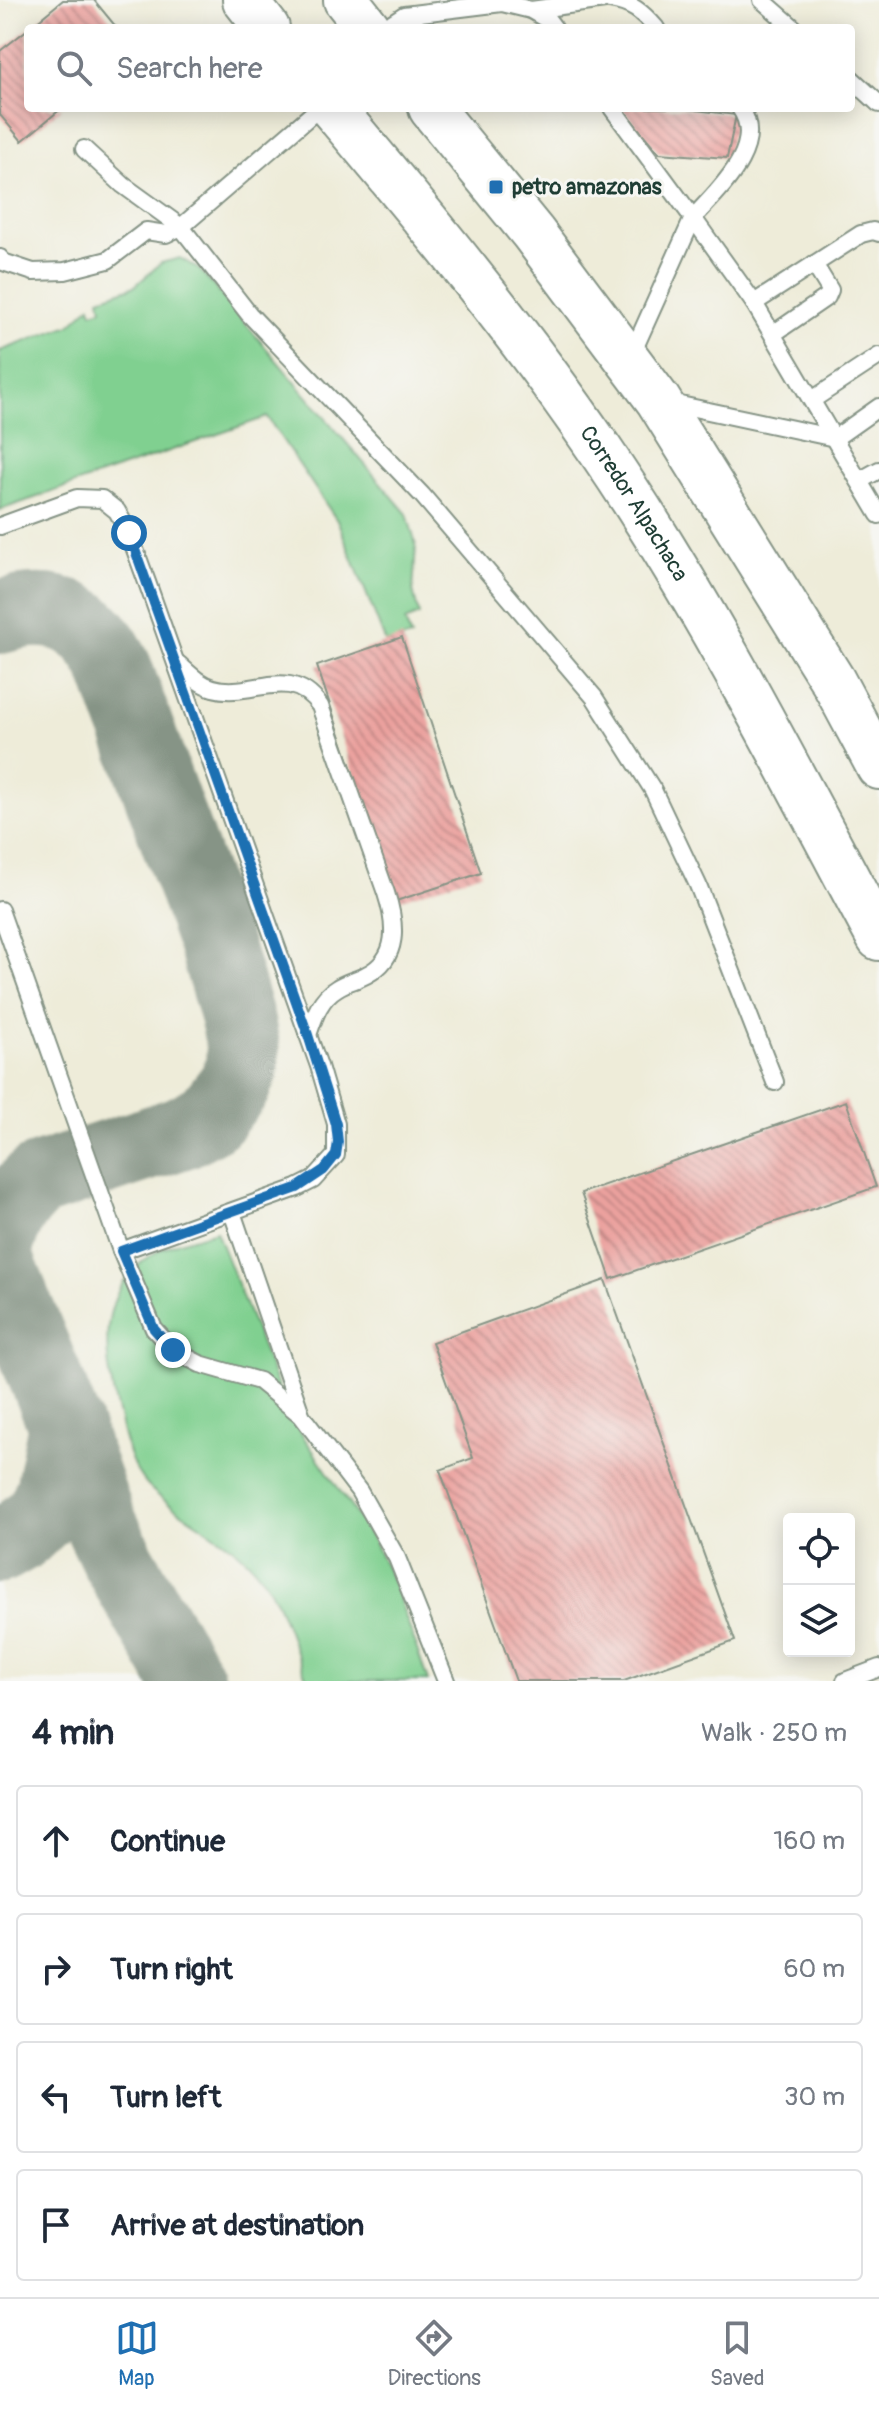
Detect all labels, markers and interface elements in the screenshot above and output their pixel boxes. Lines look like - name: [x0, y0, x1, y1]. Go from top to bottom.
- search box: [24, 24, 855, 112]
- icon: search: [52, 46, 96, 90]
- text: Search here: [116, 50, 263, 87]
- place label: petro amazonas: [512, 173, 662, 201]
- marker: petro amazonas: [487, 178, 505, 196]
- street label: Corredor Alpachaca: [573, 420, 694, 586]
- route start: [111, 515, 147, 551]
- route end: [155, 1332, 191, 1368]
- map controls: [783, 1513, 855, 1657]
- button: locate: [783, 1513, 855, 1585]
- button: layers: [783, 1585, 855, 1657]
- text: 4 min: [32, 1712, 114, 1755]
- text: Walk · 250 m: [701, 1717, 847, 1749]
- icon: ahead: [34, 1819, 78, 1863]
- text: Continue: [110, 1823, 225, 1860]
- text: 160 m: [773, 1825, 845, 1857]
- icon: right: [34, 1947, 78, 1991]
- text: Turn right: [110, 1951, 233, 1988]
- text: 60 m: [783, 1953, 845, 1985]
- icon: left: [34, 2075, 78, 2119]
- text: Turn left: [110, 2079, 221, 2116]
- text: 30 m: [784, 2081, 845, 2113]
- icon: arrive: [34, 2203, 78, 2247]
- text: Arrive at destination: [110, 2207, 364, 2244]
- tab: Map: [115, 2316, 159, 2392]
- tab: Directions: [388, 2316, 481, 2392]
- tab: Saved: [710, 2316, 764, 2392]

